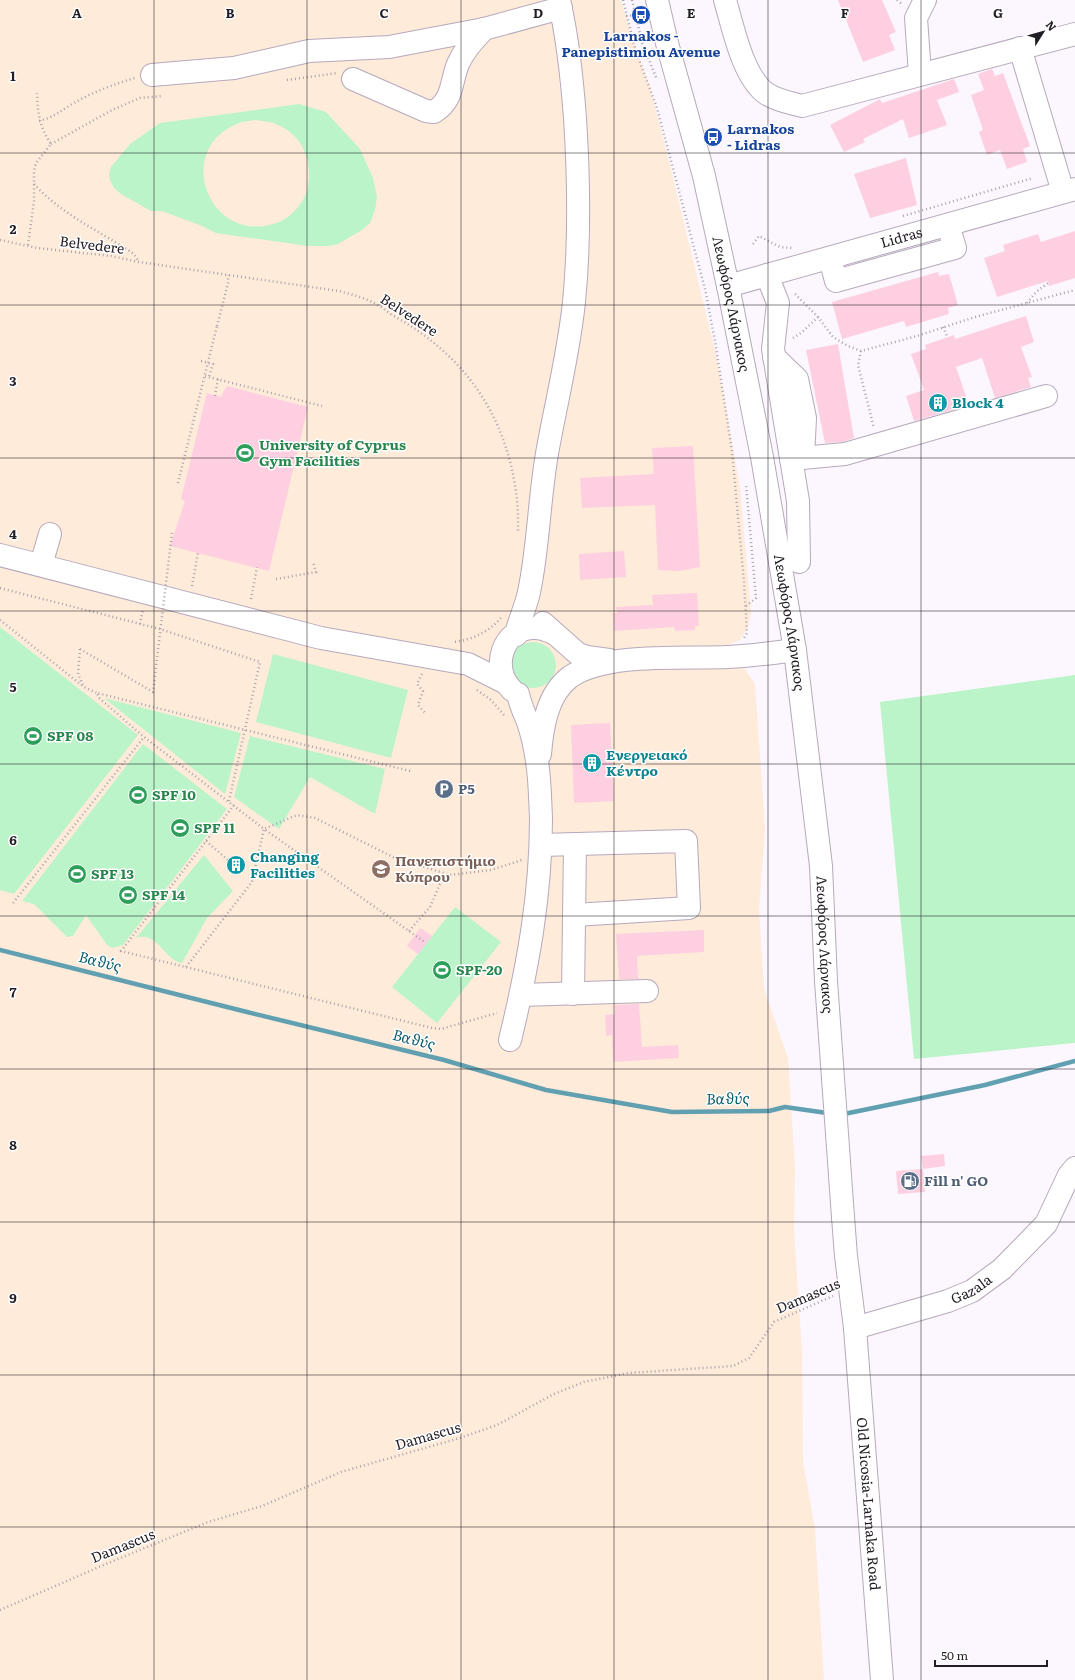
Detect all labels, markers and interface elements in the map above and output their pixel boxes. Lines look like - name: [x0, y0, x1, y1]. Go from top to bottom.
- text: A: [72, 3, 82, 22]
- text: B: [226, 3, 235, 22]
- text: C: [379, 3, 389, 22]
- text: D: [533, 3, 543, 22]
- text: E: [687, 3, 696, 22]
- text: F: [841, 3, 849, 22]
- text: G: [993, 3, 1003, 22]
- bus stop icon: Larnakos - Panepistimiou Avenue: [630, 4, 652, 26]
- north arrow: [1023, 12, 1063, 52]
- text: N: [1043, 17, 1061, 34]
- place label: Larnakos - Panepistimiou Avenue: [561, 25, 721, 61]
- text: 1: [10, 66, 16, 85]
- place label: Larnakos - Lidras: [727, 118, 794, 154]
- bus stop icon: Larnakos - Lidras: [702, 126, 724, 148]
- text: 2: [10, 219, 17, 238]
- street label: Lidras: [878, 221, 924, 252]
- street label: Belvedere: [59, 230, 126, 258]
- street label: Λεωφόρος Λάρνακος: [708, 234, 756, 373]
- street label: Belvedere: [377, 288, 442, 340]
- text: 3: [9, 371, 17, 390]
- building icon: Block 4: [927, 392, 949, 414]
- place label: Block 4: [952, 392, 1004, 412]
- place label: University of Cyprus Gym Facilities: [259, 434, 406, 470]
- sports icon: University of Cyprus Gym Facilities: [234, 442, 256, 464]
- text: 4: [9, 524, 17, 543]
- street label: Λεωφόρος Λάρνακος: [770, 553, 811, 692]
- text: 5: [9, 677, 17, 696]
- sports icon: SPF 08: [22, 725, 44, 747]
- place label: SPF 08: [47, 725, 93, 745]
- place label: Ενεργειακό Κέντρο: [606, 744, 688, 780]
- building icon: Ενεργειακό Κέντρο: [581, 752, 603, 774]
- parking icon: P5: [433, 778, 455, 800]
- place label: P5: [458, 778, 475, 798]
- sports icon: SPF 10: [127, 784, 149, 806]
- place label: SPF 10: [152, 784, 196, 804]
- sports icon: SPF 11: [169, 817, 191, 839]
- place label: SPF 11: [194, 817, 235, 837]
- text: 6: [9, 830, 17, 849]
- place label: Changing Facilities: [250, 846, 319, 882]
- place label: Πανεπιστήμιο Κύπρου: [395, 850, 496, 886]
- building icon: Changing Facilities: [225, 854, 247, 876]
- school or university icon: Πανεπιστήμιο Κύπρου: [370, 858, 392, 880]
- sports icon: SPF 13: [66, 863, 88, 885]
- place label: SPF 13: [91, 863, 134, 883]
- street label: Λεωφόρος Λάρνακος: [812, 875, 839, 1014]
- sports icon: SPF 14: [117, 884, 139, 906]
- place label: SPF 14: [142, 884, 186, 904]
- water label: Βαθύς: [76, 944, 124, 977]
- sports icon: SPF-20: [431, 959, 453, 981]
- place label: SPF-20: [456, 959, 503, 979]
- text: 7: [9, 982, 17, 1001]
- water label: Βαθύς: [390, 1022, 438, 1055]
- water label: Βαθύς: [706, 1086, 750, 1109]
- text: 8: [9, 1135, 17, 1154]
- fuel station icon: Fill n' GO: [899, 1170, 921, 1192]
- place label: Fill n' GO: [924, 1170, 988, 1190]
- street label: Gazala: [947, 1269, 996, 1308]
- street label: Damascus: [773, 1273, 843, 1317]
- text: 9: [9, 1288, 17, 1307]
- street label: Damascus: [392, 1416, 463, 1454]
- street label: Old Nicosia-Larnaka Road: [853, 1416, 886, 1591]
- street label: Damascus: [88, 1523, 158, 1567]
- scale bar: [935, 1642, 1047, 1668]
- text: 50 m: [941, 1646, 968, 1664]

